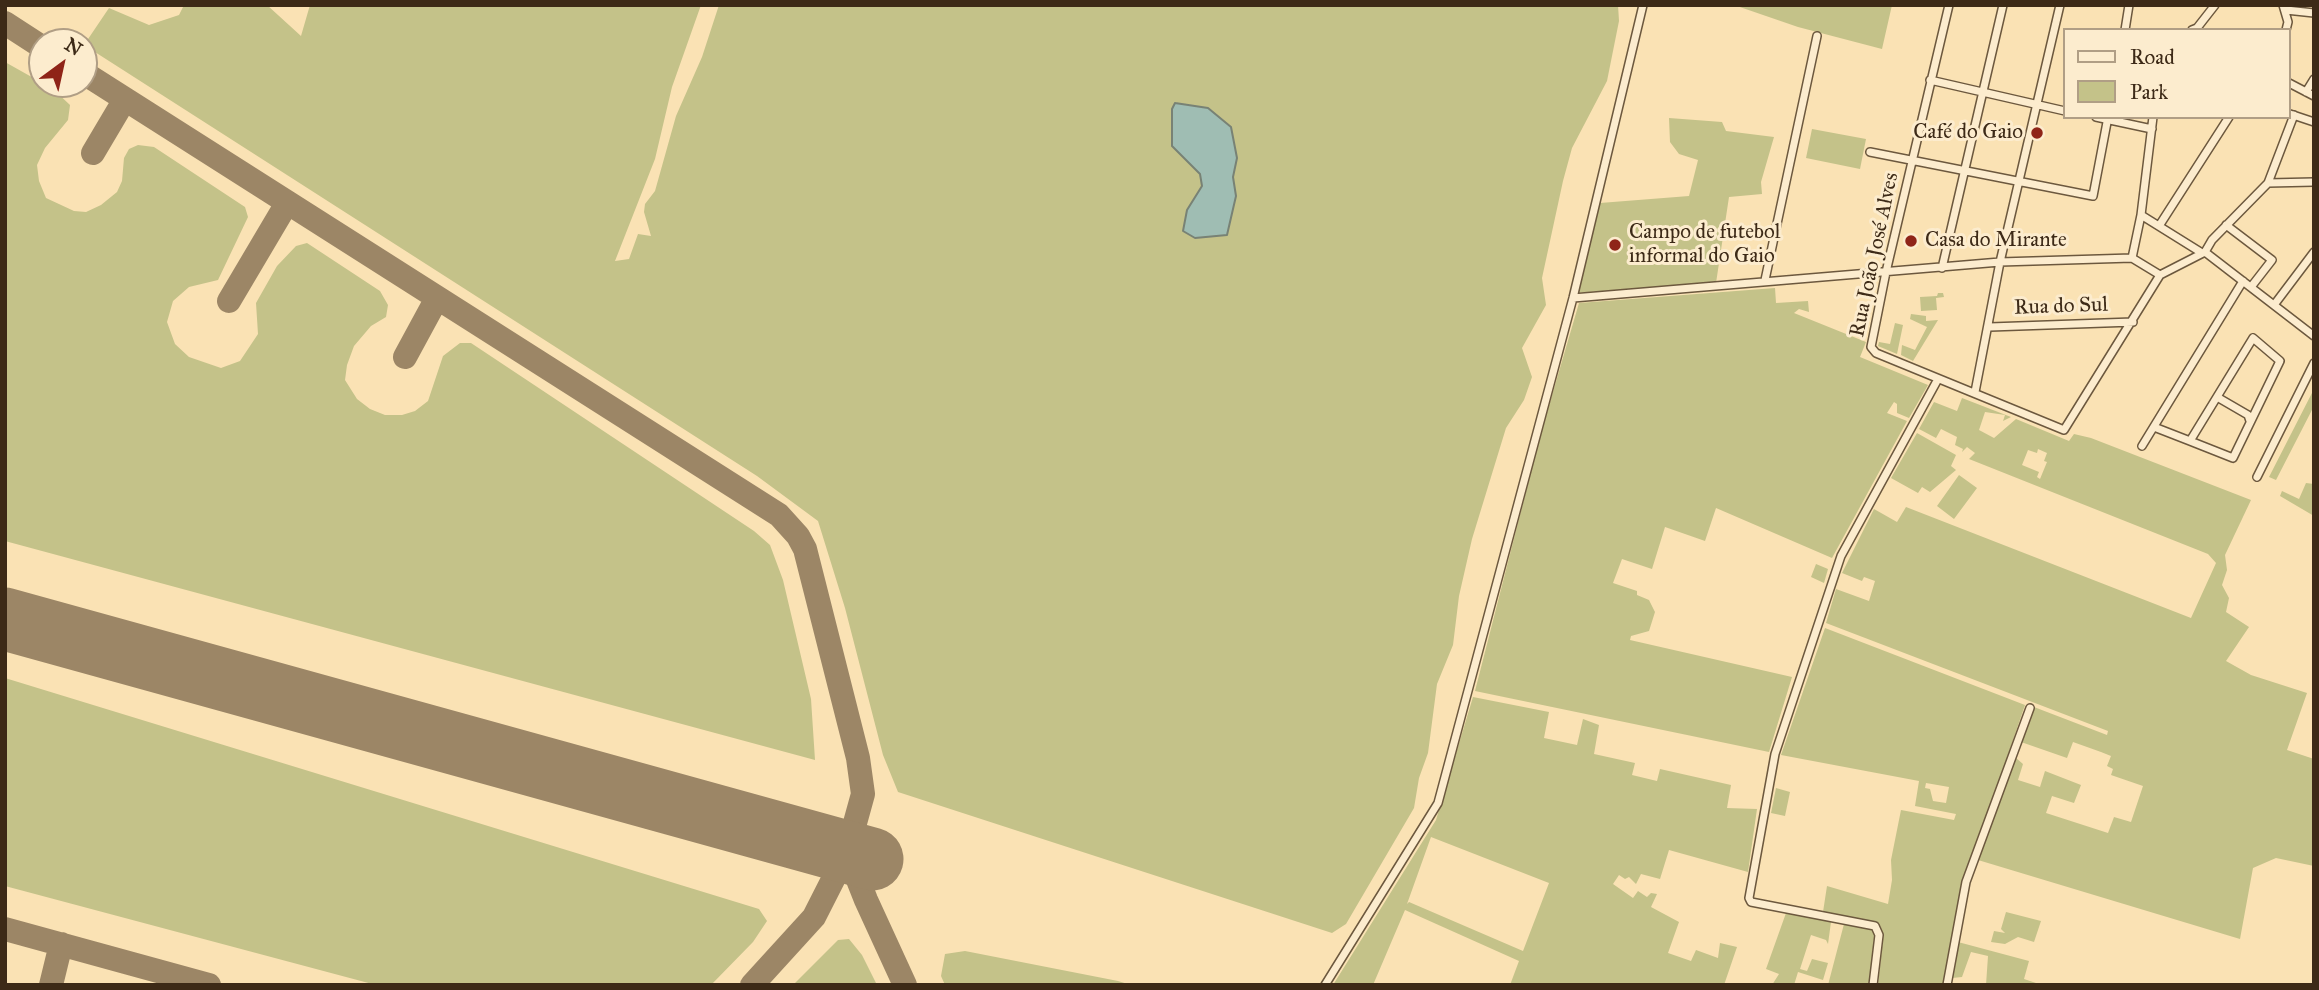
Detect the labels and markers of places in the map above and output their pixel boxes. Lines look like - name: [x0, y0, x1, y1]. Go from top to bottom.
- place label: Café do Gaio: [1913, 120, 2023, 146]
- marker: Café do Gaio: [2029, 125, 2045, 141]
- place label: Campo de futebol informal do Gaio: [1629, 220, 1780, 270]
- place label: Casa do Mirante: [1925, 228, 2067, 254]
- marker: Casa do Mirante: [1903, 233, 1919, 249]
- marker: Campo de futebol informal do Gaio: [1607, 237, 1623, 253]

